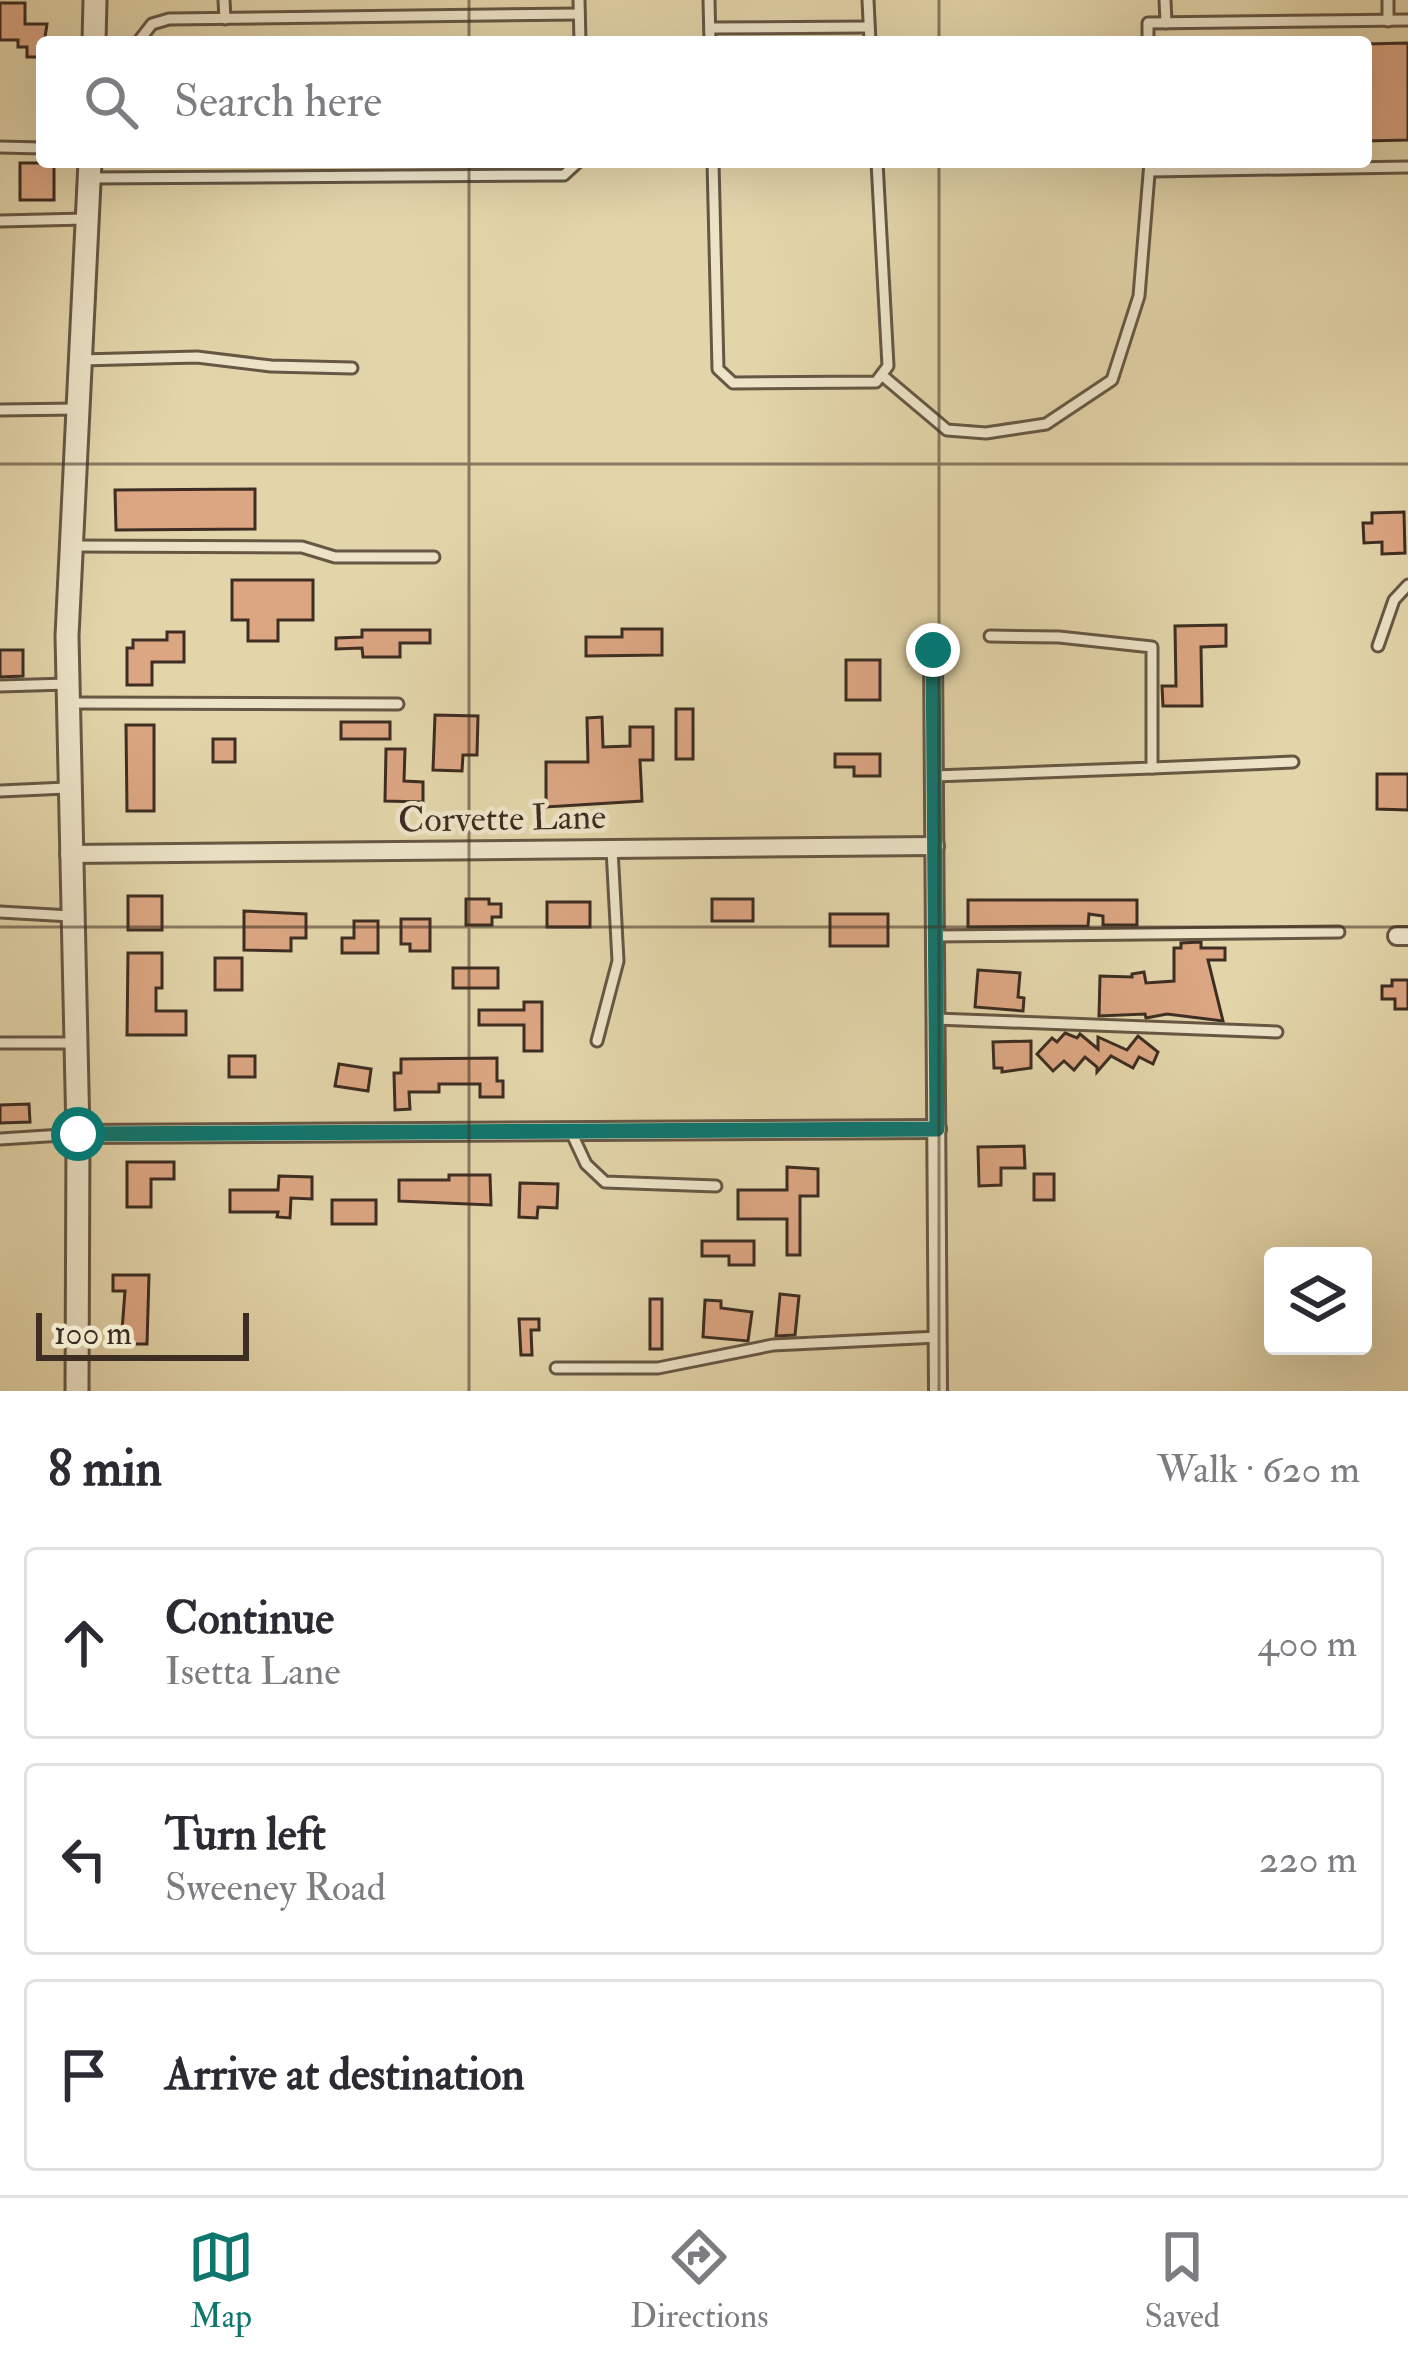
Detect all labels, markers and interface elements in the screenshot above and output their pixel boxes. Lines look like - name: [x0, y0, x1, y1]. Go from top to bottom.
- search box: [36, 36, 1372, 168]
- icon: search: [78, 69, 144, 135]
- text: Search here: [174, 74, 382, 130]
- route end: [906, 623, 960, 677]
- street label: Corvette Lane: [398, 794, 606, 843]
- route start: [51, 1107, 105, 1161]
- map controls: [1264, 1247, 1372, 1355]
- button: layers: [1264, 1247, 1372, 1355]
- scale bar: [36, 1307, 249, 1360]
- text: 100 m: [54, 1313, 132, 1354]
- text: 8 min: [48, 1437, 162, 1501]
- text: Walk · 620 m: [1157, 1445, 1360, 1494]
- text: Continue: [165, 1591, 334, 1647]
- icon: ahead: [51, 1610, 117, 1676]
- text: 400 m: [1258, 1619, 1357, 1668]
- text: Isetta Lane: [165, 1647, 341, 1696]
- text: Turn left: [165, 1807, 326, 1863]
- icon: left: [51, 1826, 117, 1892]
- text: 220 m: [1259, 1835, 1357, 1884]
- text: Sweeney Road: [165, 1863, 386, 1912]
- icon: arrive: [51, 2042, 117, 2108]
- text: Arrive at destination: [165, 2047, 525, 2103]
- tab: Map: [188, 2224, 254, 2337]
- tab: Directions: [630, 2224, 769, 2337]
- tab: Saved: [1145, 2224, 1220, 2337]

